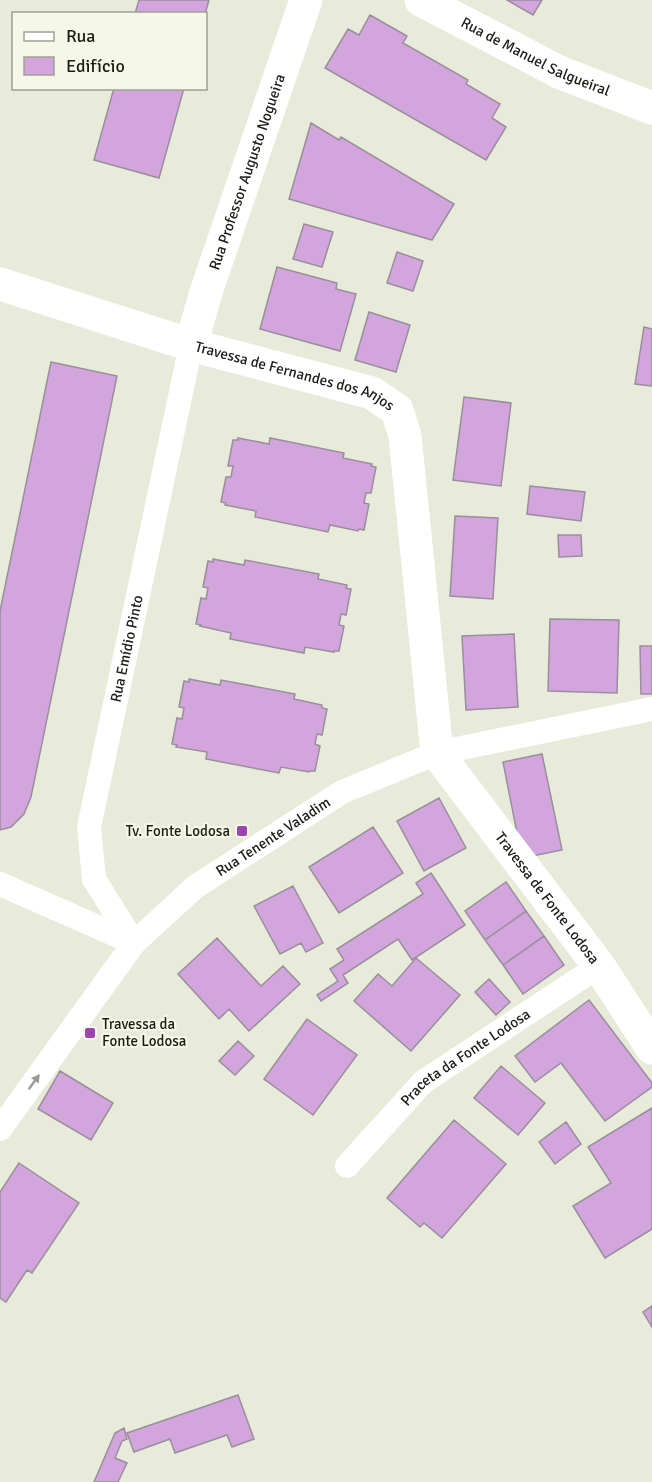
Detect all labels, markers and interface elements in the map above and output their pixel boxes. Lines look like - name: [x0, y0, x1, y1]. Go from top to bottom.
- legend: [12, 12, 207, 90]
- street label: Rua de Manuel Salgueiral: [458, 13, 613, 100]
- text: Rua: [66, 25, 95, 47]
- text: Edifício: [66, 55, 125, 77]
- street label: Rua Professor Augusto Nogueira: [205, 71, 289, 272]
- street label: Travessa de Fernandes dos Anjos: [193, 337, 398, 415]
- street label: Rua Emídio Pinto: [107, 593, 147, 704]
- street label: Rua Tenente Valadim: [212, 793, 334, 880]
- place label: Tv. Fonte Lodosa: [126, 822, 230, 840]
- marker: Tv. Fonte Lodosa: [235, 824, 249, 838]
- street label: Travessa de Fonte Lodosa: [491, 828, 603, 968]
- street label: Praceta da Fonte Lodosa: [397, 1005, 533, 1110]
- place label: Travessa da Fonte Lodosa: [102, 1015, 186, 1050]
- marker: Travessa da Fonte Lodosa: [83, 1026, 97, 1040]
- one-way arrow: [28, 1074, 40, 1090]

